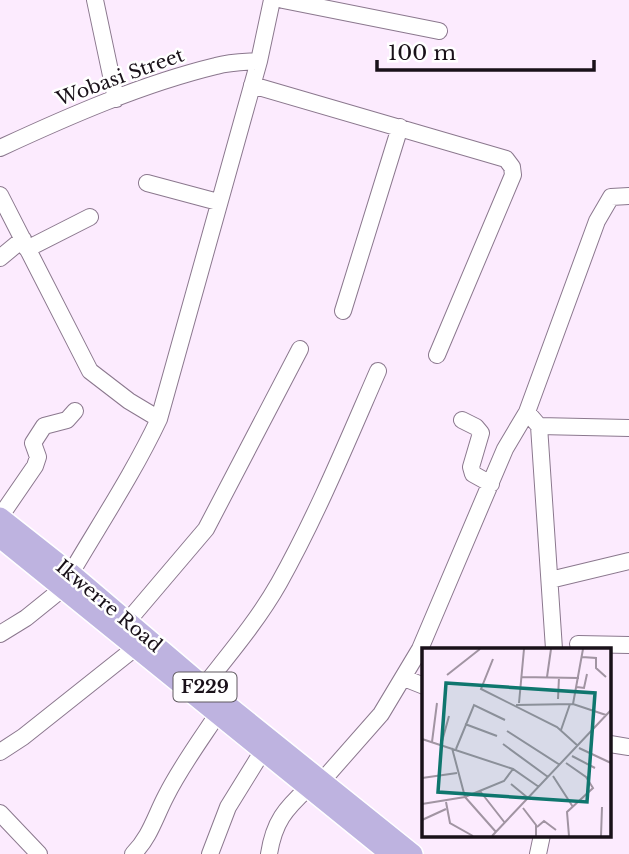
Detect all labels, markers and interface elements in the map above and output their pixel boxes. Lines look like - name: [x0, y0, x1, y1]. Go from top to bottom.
- scale bar: [377, 28, 594, 72]
- text: 100 m: [388, 40, 456, 66]
- street label: Wobasi Street: [52, 43, 188, 111]
- street label: Ikwerre Road: [51, 555, 167, 657]
- inset map: [422, 648, 612, 836]
- road number: F229: [174, 672, 236, 702]

